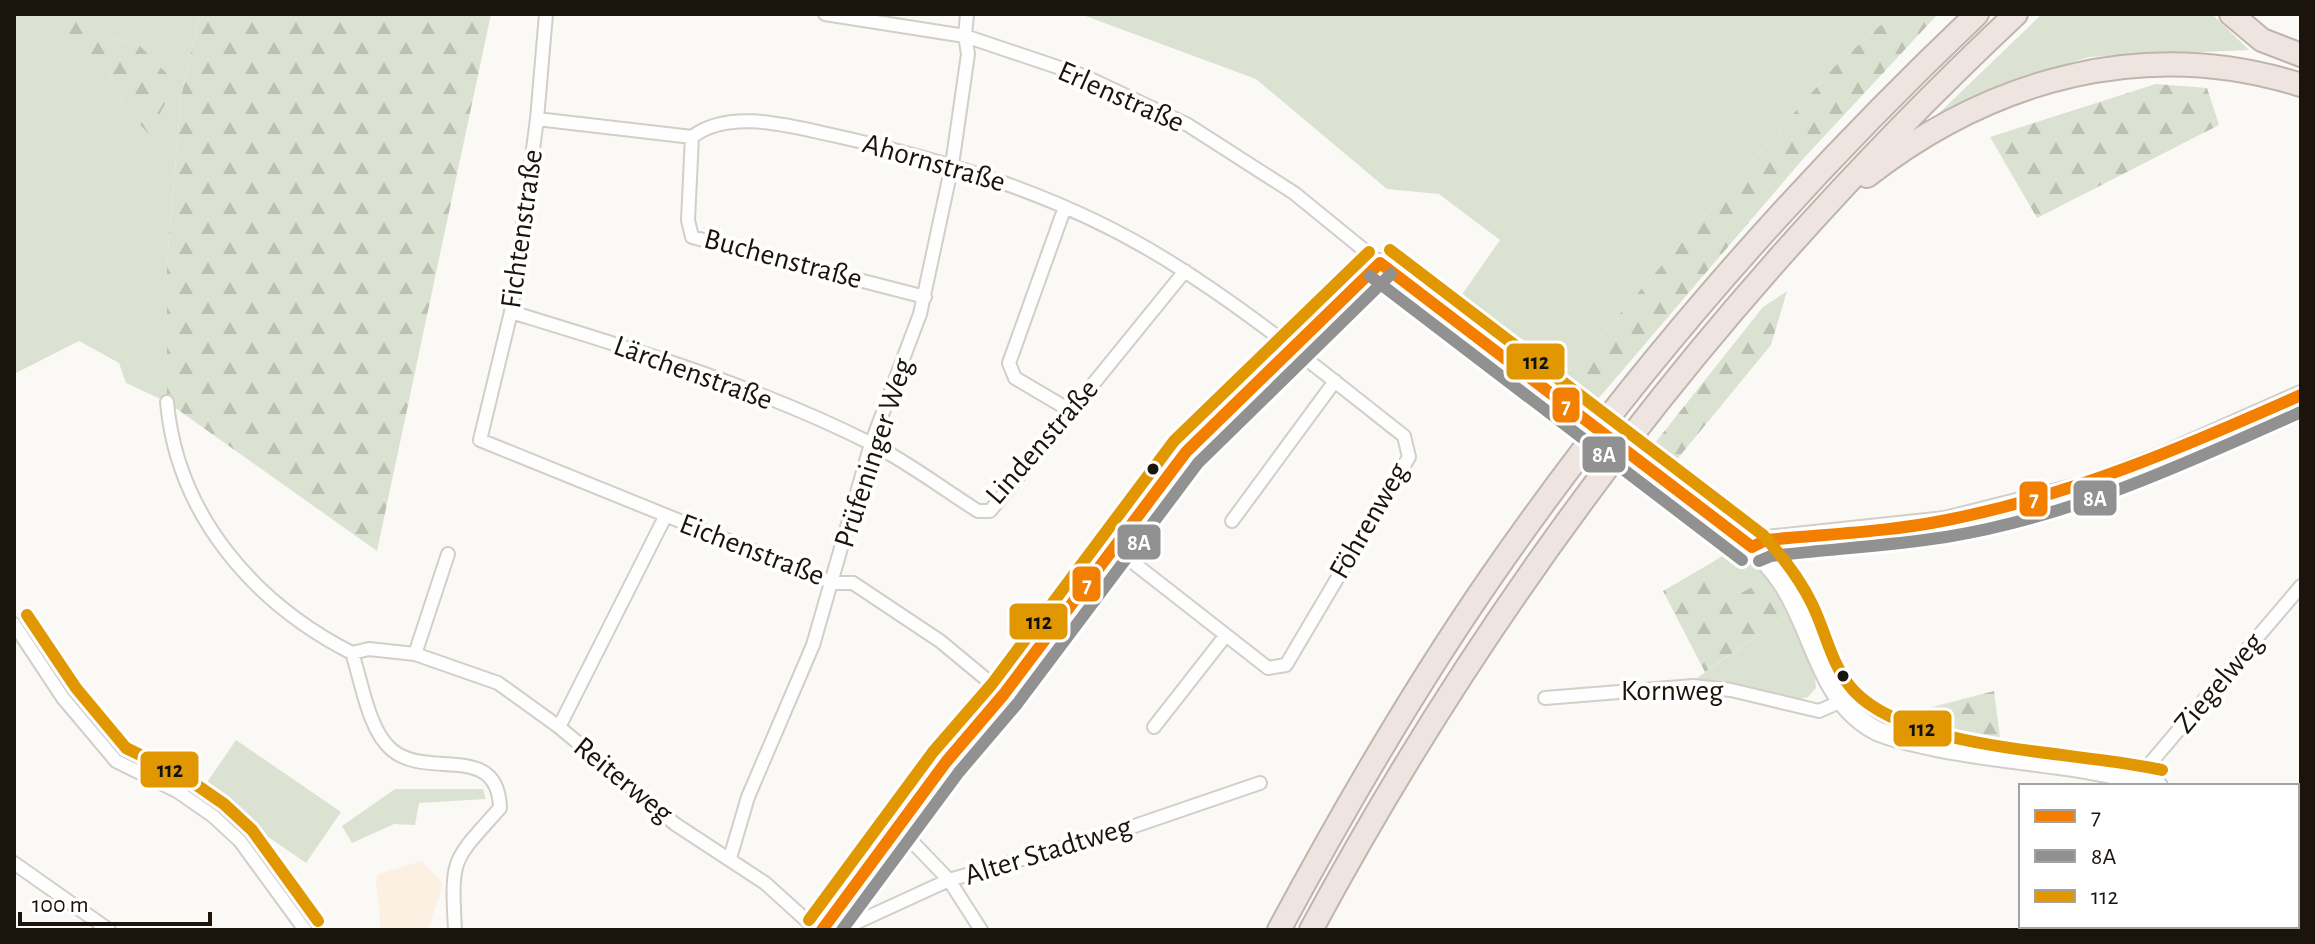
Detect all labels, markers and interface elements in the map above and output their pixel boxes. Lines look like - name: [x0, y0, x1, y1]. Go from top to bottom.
- street label: Erlenstraße: [1053, 56, 1189, 138]
- street label: Ahornstraße: [859, 128, 1009, 198]
- street label: Fichtenstraße: [496, 148, 548, 310]
- street label: Buchenstraße: [701, 224, 865, 294]
- street label: Lärchenstraße: [610, 330, 776, 416]
- line badge: 112: [1505, 342, 1566, 381]
- text: 112: [1523, 351, 1549, 373]
- street label: Prüfeninger Weg: [829, 354, 919, 551]
- street label: Lindenstraße: [980, 374, 1104, 510]
- line badge: 7: [1551, 386, 1581, 424]
- text: 7: [1561, 395, 1571, 417]
- line badge: 8A: [1581, 435, 1627, 474]
- text: 8A: [1592, 444, 1616, 466]
- street label: Föhrenweg: [1324, 458, 1414, 584]
- unlabelled marker: [1145, 461, 1161, 477]
- line badge: 8A: [2072, 479, 2118, 517]
- line badge: 7: [2018, 480, 2049, 518]
- text: 7: [2029, 488, 2039, 510]
- text: 8A: [2083, 488, 2107, 510]
- street label: Eichenstraße: [675, 509, 829, 591]
- line badge: 8A: [1116, 523, 1162, 561]
- text: 8A: [1127, 532, 1151, 554]
- line badge: 7: [1071, 565, 1102, 603]
- text: 7: [1082, 574, 1092, 596]
- line badge: 112: [1008, 602, 1069, 641]
- text: 112: [1026, 611, 1052, 633]
- street label: Ziegelweg: [2169, 627, 2269, 739]
- unlabelled marker: [1835, 668, 1851, 684]
- street label: Kornweg: [1621, 676, 1724, 706]
- line badge: 112: [1892, 709, 1953, 748]
- text: 112: [1909, 718, 1935, 740]
- street label: Reiterweg: [568, 731, 678, 829]
- line badge: 112: [139, 750, 200, 789]
- text: 112: [157, 759, 183, 781]
- legend: [2019, 784, 2299, 928]
- text: 7: [2091, 805, 2101, 829]
- street label: Alter Stadtweg: [961, 811, 1135, 891]
- text: 8A: [2091, 845, 2116, 869]
- scale bar: [20, 876, 210, 926]
- text: 112: [2091, 885, 2119, 909]
- text: 100 m: [32, 893, 89, 917]

